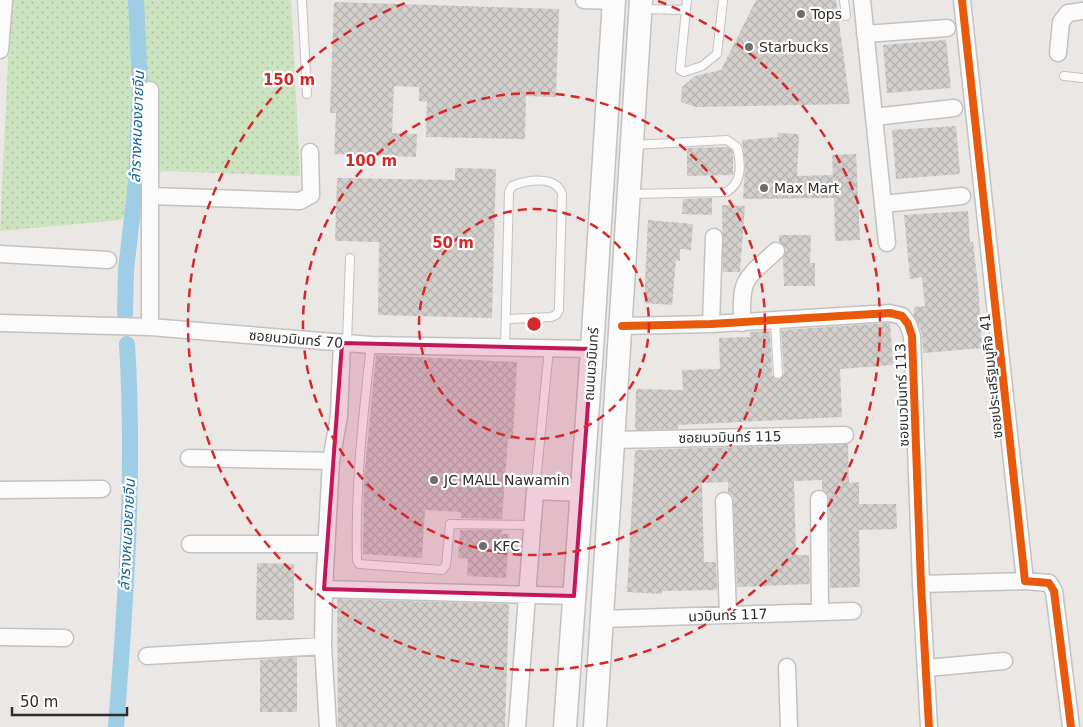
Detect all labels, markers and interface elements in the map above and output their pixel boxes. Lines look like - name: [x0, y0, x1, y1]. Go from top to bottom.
- place label: Tops: [810, 6, 842, 22]
- marker: Tops: [795, 8, 807, 20]
- place label: Starbucks: [759, 39, 829, 55]
- marker: Starbucks: [743, 41, 755, 53]
- water label: ลำรางหนองยายจีน: [126, 70, 148, 183]
- text: 150 m: [263, 71, 315, 89]
- text: 100 m: [345, 152, 397, 170]
- place label: Max Mart: [774, 180, 840, 196]
- marker: Max Mart: [758, 182, 770, 194]
- text: 50 m: [432, 234, 474, 252]
- street label: ซอยประเสริฐมนูกิจ 41: [976, 312, 1007, 439]
- centre of rings: [525, 315, 543, 333]
- street label: ถนนนวมินทร์: [580, 326, 602, 401]
- street label: ซอยนวมินทร์ 70: [248, 327, 344, 351]
- street label: ซอยนวมินทร์ 113: [892, 343, 912, 447]
- street label: ซอยนวมินทร์ 115: [678, 428, 782, 446]
- place label: JC MALL Nawamin: [443, 472, 570, 488]
- marker: JC MALL Nawamin: [428, 474, 440, 486]
- water label: ลำรางหนองยายจีน: [115, 478, 139, 591]
- place label: KFC: [493, 538, 520, 554]
- marker: KFC: [477, 540, 489, 552]
- street label: นวมินทร์ 117: [688, 606, 768, 624]
- scale bar: [12, 684, 128, 716]
- text: 50 m: [20, 693, 58, 711]

